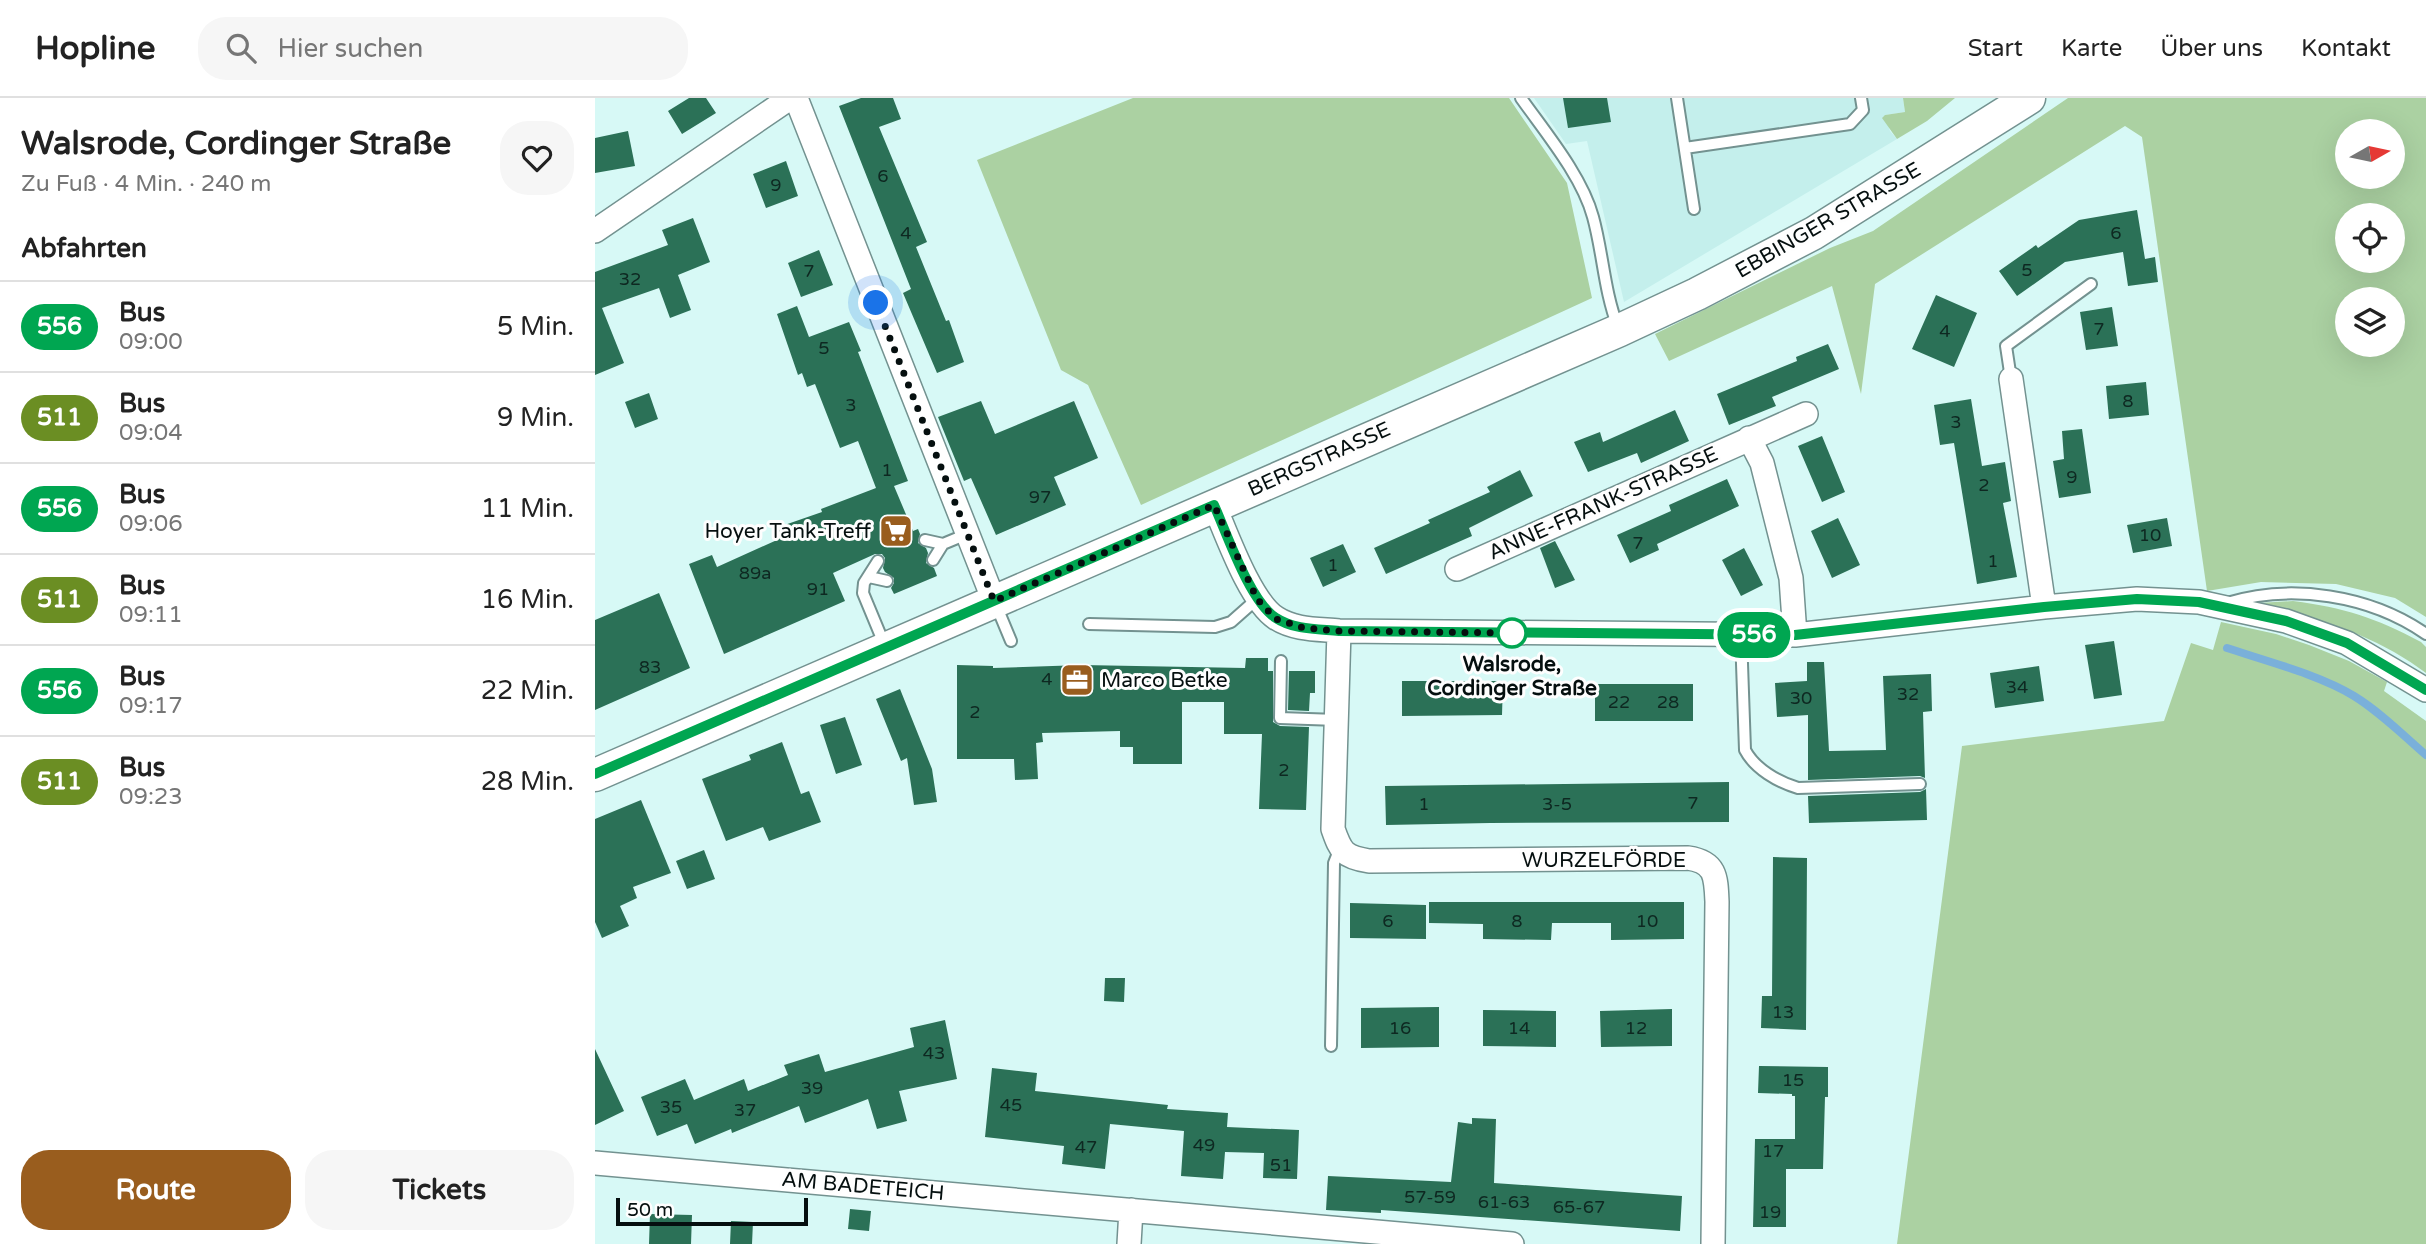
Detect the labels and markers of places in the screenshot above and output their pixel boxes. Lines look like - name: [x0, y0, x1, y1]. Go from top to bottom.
- supermarket icon: Hoyer Tank-Treff: [877, 512, 915, 550]
- place label: Hoyer Tank-Treff: [705, 519, 872, 544]
- marker: Walsrode, Cordinger Straße: [1497, 618, 1527, 648]
- place label: Walsrode, Cordinger Straße: [1427, 652, 1597, 701]
- office icon: Marco Betke: [1058, 661, 1096, 699]
- place label: Marco Betke: [1101, 668, 1228, 693]

